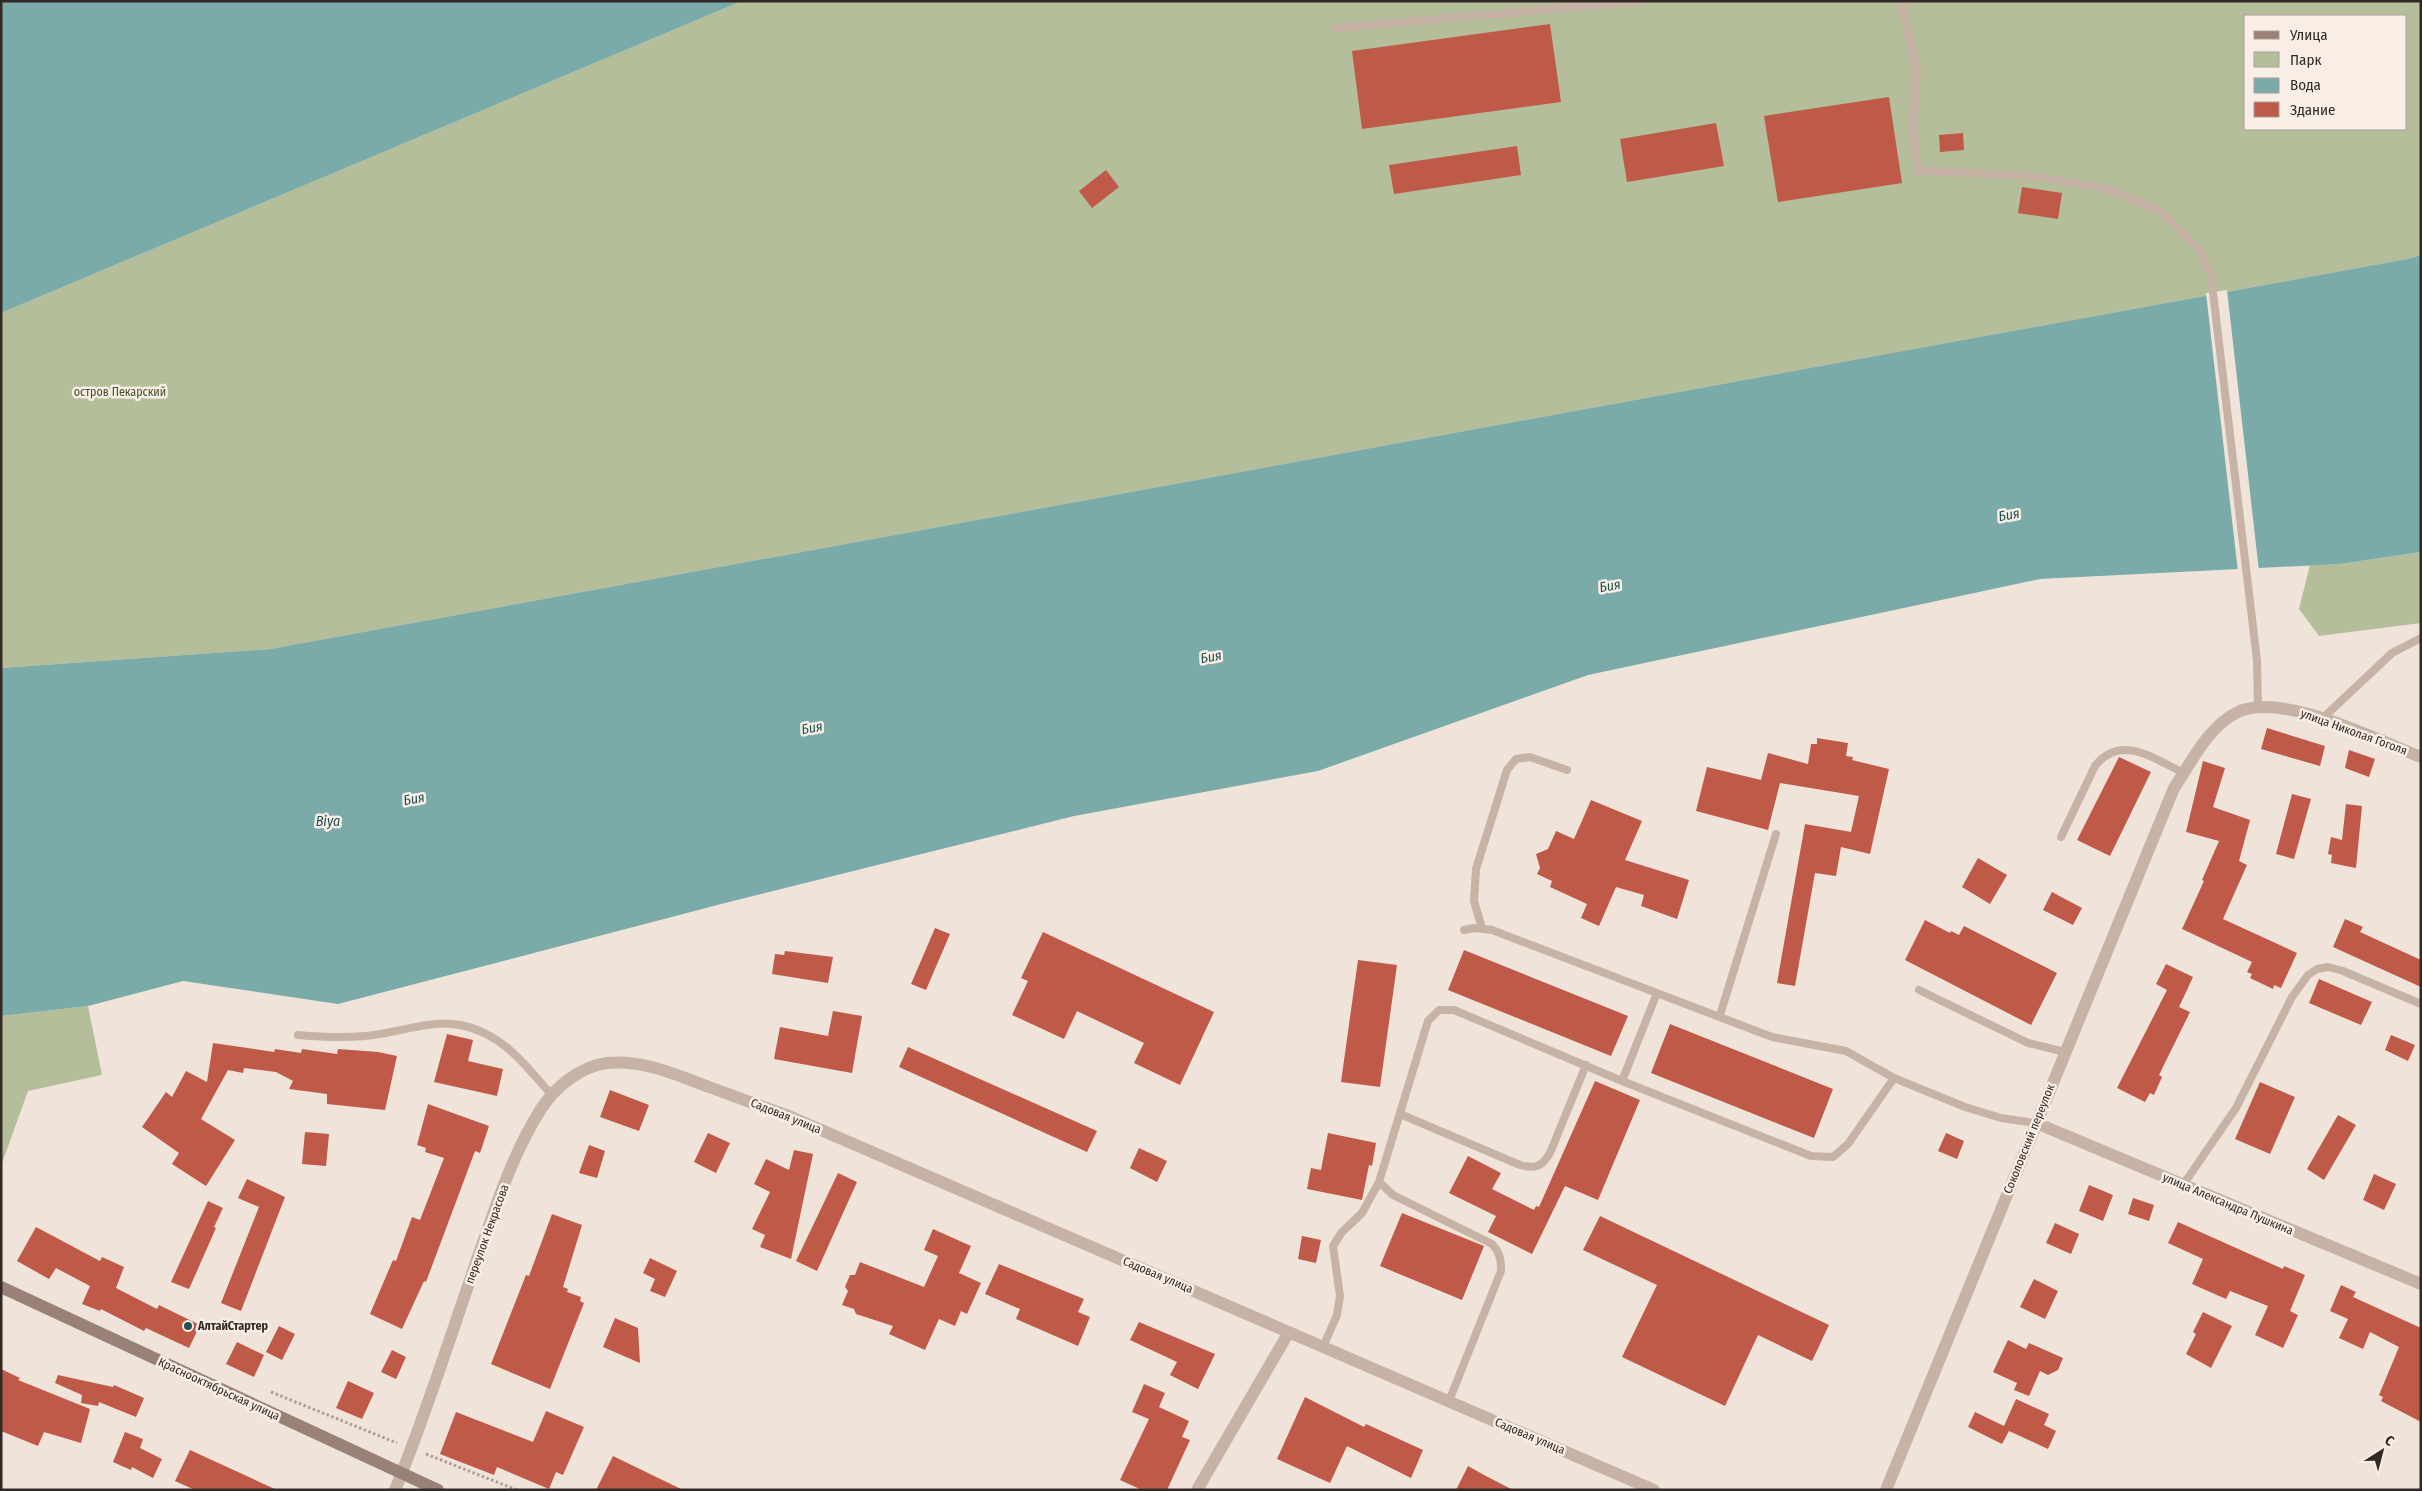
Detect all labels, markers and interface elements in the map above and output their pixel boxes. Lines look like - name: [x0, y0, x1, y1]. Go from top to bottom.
- legend: [2244, 15, 2407, 130]
- text: Улица: [2289, 26, 2328, 44]
- text: Парк: [2290, 51, 2321, 69]
- text: Вода: [2290, 76, 2321, 94]
- text: Здание: [2290, 101, 2336, 119]
- park label: остров Пекарский: [74, 385, 166, 399]
- water label: Бия: [1997, 505, 2021, 525]
- water label: Бия: [1598, 576, 1622, 596]
- water label: Бия: [1199, 647, 1223, 667]
- street label: улица Николая Гоголя: [2299, 706, 2409, 758]
- water label: Бия: [800, 718, 824, 738]
- water label: Бия: [402, 789, 426, 809]
- water label: Biya: [316, 813, 340, 830]
- street label: Соколовский переулок: [2001, 1082, 2057, 1196]
- street label: Садовая улица: [749, 1095, 823, 1137]
- street label: улица Александра Пушкина: [2161, 1170, 2296, 1238]
- street label: переулок Некрасова: [463, 1182, 512, 1286]
- street label: Садовая улица: [1121, 1254, 1195, 1296]
- place label: АлтайСтартер: [197, 1319, 269, 1333]
- marker: АлтайСтартер: [182, 1320, 194, 1332]
- street label: Краснооктябрьская улица: [156, 1355, 282, 1423]
- street label: Садовая улица: [1493, 1415, 1567, 1457]
- north arrow: [2357, 1426, 2407, 1476]
- text: С: [2381, 1432, 2398, 1450]

